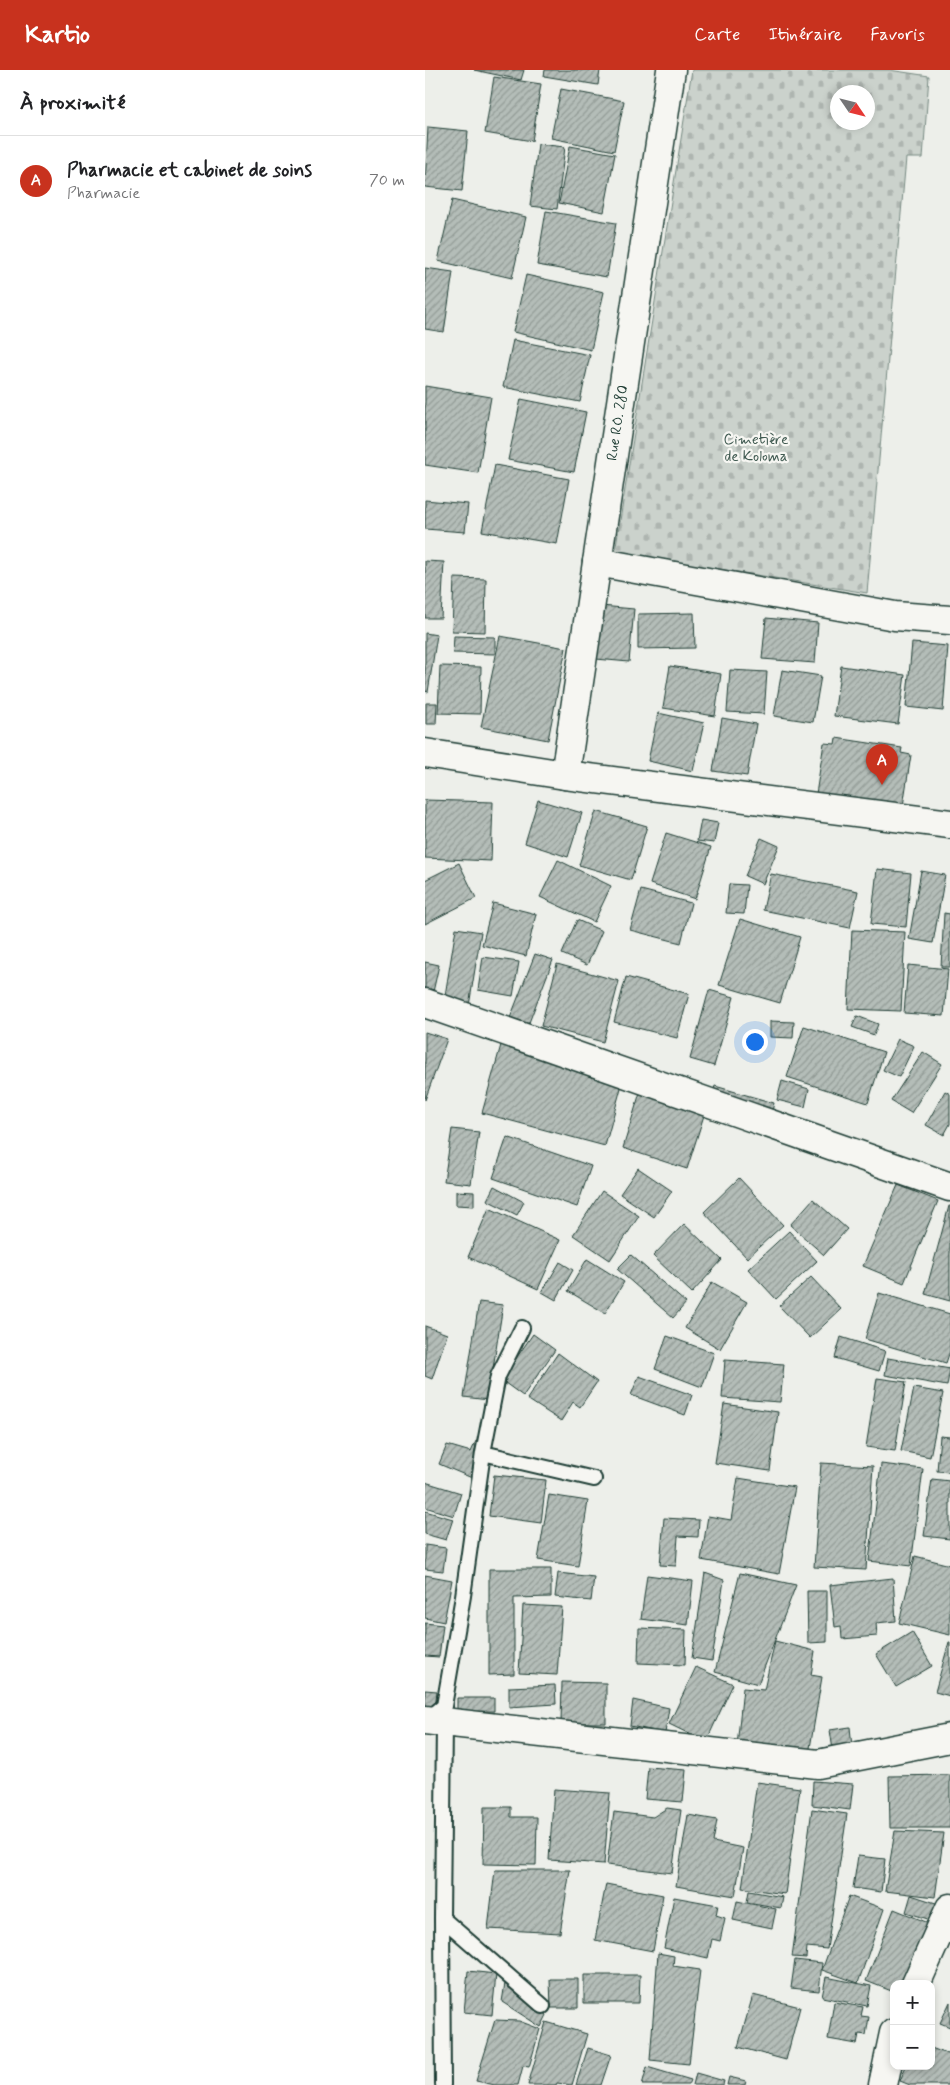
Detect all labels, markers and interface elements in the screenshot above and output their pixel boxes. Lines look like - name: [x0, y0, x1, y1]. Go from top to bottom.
- text: Kartio: [25, 20, 90, 51]
- text: Carte: [694, 23, 740, 47]
- text: Itinéraire: [768, 23, 842, 47]
- text: Favoris: [870, 23, 925, 47]
- north arrow: [830, 85, 875, 130]
- text: À proximité: [20, 89, 126, 117]
- text: Pharmacie et cabinet de soins: [67, 158, 312, 183]
- text: A: [31, 170, 41, 191]
- text: 70 m: [369, 170, 405, 191]
- text: Pharmacie: [67, 183, 140, 204]
- street label: Rue RO. 280: [602, 384, 633, 462]
- park label: Cimetière de Koloma: [724, 430, 788, 467]
- pin: A: [866, 744, 898, 785]
- your location: [742, 1029, 768, 1055]
- map controls: [890, 1980, 935, 2070]
- button: +: [890, 1980, 935, 2025]
- button: −: [890, 2025, 935, 2070]

